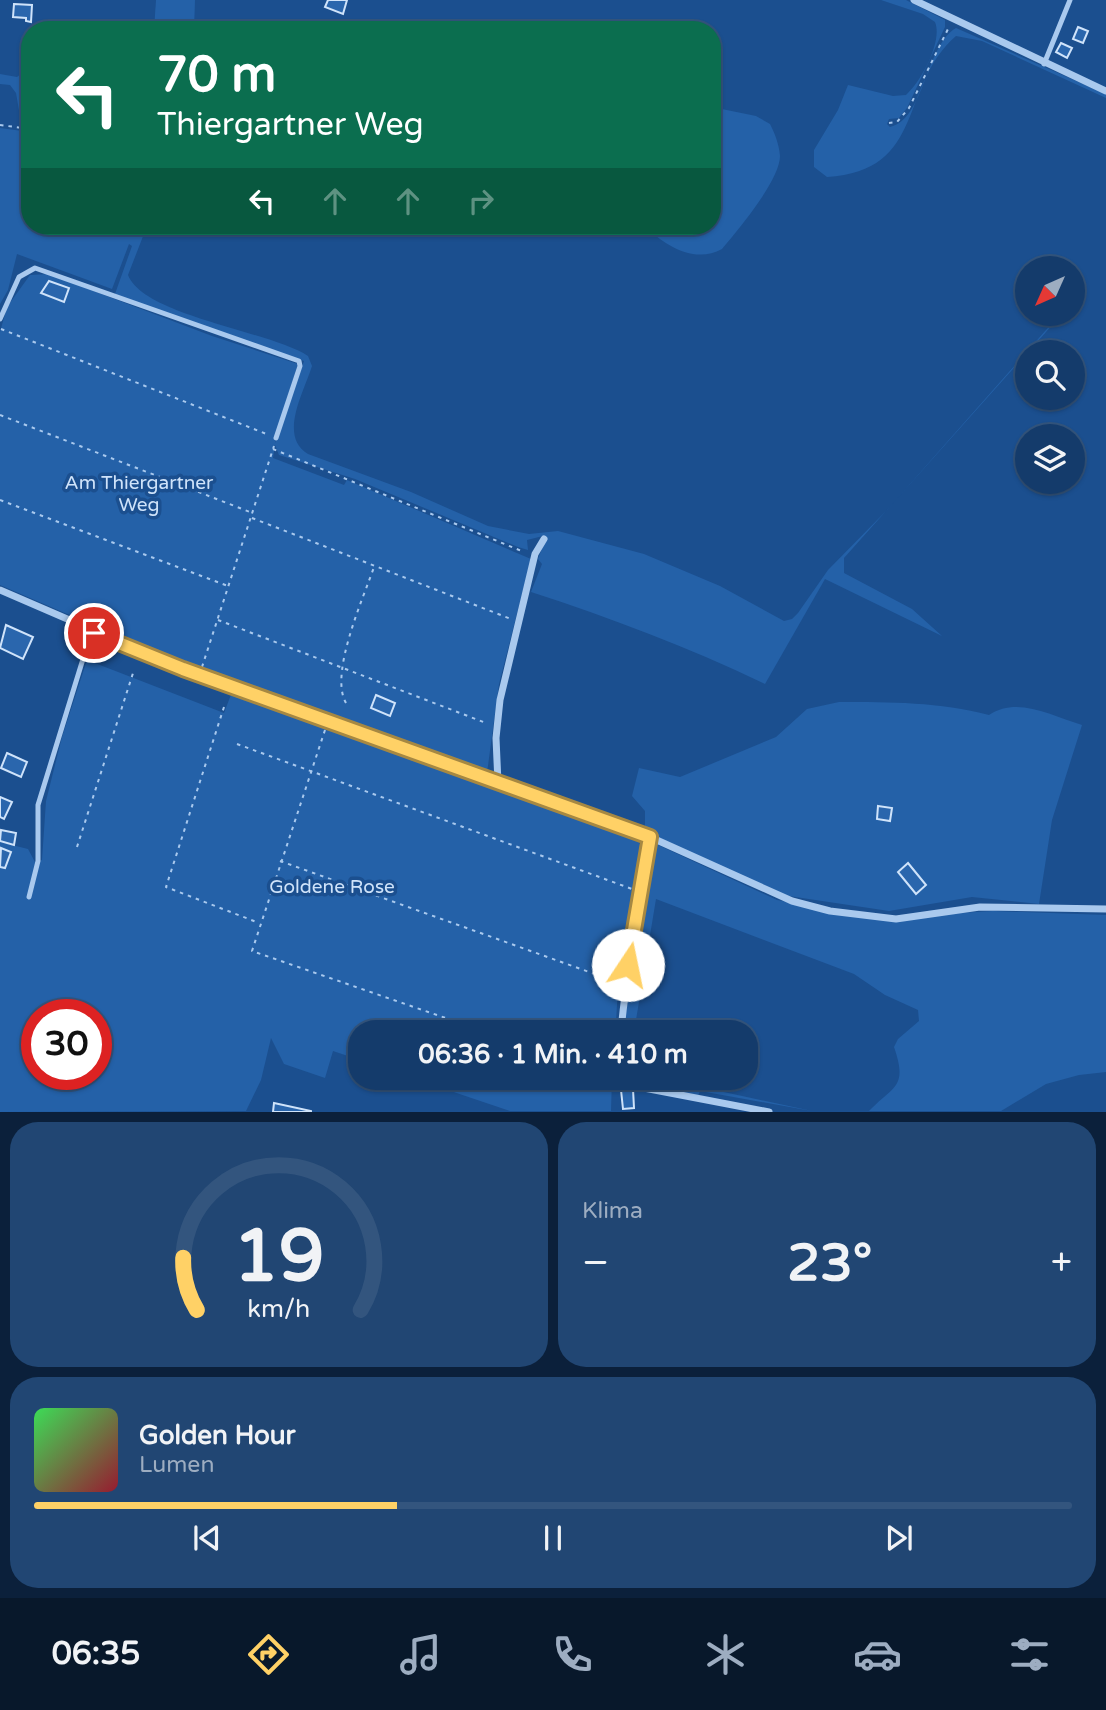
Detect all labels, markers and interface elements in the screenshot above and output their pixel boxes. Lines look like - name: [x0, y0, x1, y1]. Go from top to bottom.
- text: 70 m: [157, 46, 276, 105]
- icon: left: [42, 49, 133, 140]
- text: Thiergartner Weg: [157, 106, 424, 144]
- icon: left: [243, 182, 281, 220]
- icon: ahead: [316, 182, 354, 220]
- icon: ahead: [389, 182, 427, 220]
- icon: right: [462, 182, 500, 220]
- north arrow: [1015, 256, 1085, 326]
- map controls: [1015, 256, 1085, 494]
- button: search: [1015, 340, 1085, 410]
- button: layers: [1015, 424, 1085, 494]
- park label: Am Thiergartner Weg: [65, 472, 214, 516]
- pin: [64, 603, 124, 663]
- icon: arrive: [75, 614, 113, 652]
- park label: Goldene Rose: [269, 876, 395, 898]
- position arrow: [591, 928, 665, 1002]
- speed limit sign: 30: [21, 999, 112, 1090]
- text: 06:36 · 1 Min. · 410 m: [418, 1039, 688, 1070]
- text: Klima: [582, 1197, 643, 1225]
- text: 19: [233, 1214, 325, 1302]
- text: 23°: [787, 1232, 872, 1295]
- text: −: [582, 1240, 609, 1286]
- text: +: [1051, 1240, 1072, 1286]
- text: km/h: [248, 1294, 310, 1324]
- text: Golden Hour: [139, 1420, 296, 1451]
- text: Lumen: [139, 1451, 214, 1479]
- icon: previous: [188, 1519, 226, 1557]
- icon: pause: [534, 1519, 572, 1557]
- icon: next: [880, 1519, 918, 1557]
- icon: directions: [244, 1630, 293, 1679]
- icon: music: [396, 1630, 445, 1679]
- icon: phone: [548, 1630, 597, 1679]
- icon: climate: [701, 1630, 750, 1679]
- icon: car: [853, 1630, 902, 1679]
- icon: filters: [1005, 1630, 1054, 1679]
- text: 06:35: [52, 1635, 140, 1673]

